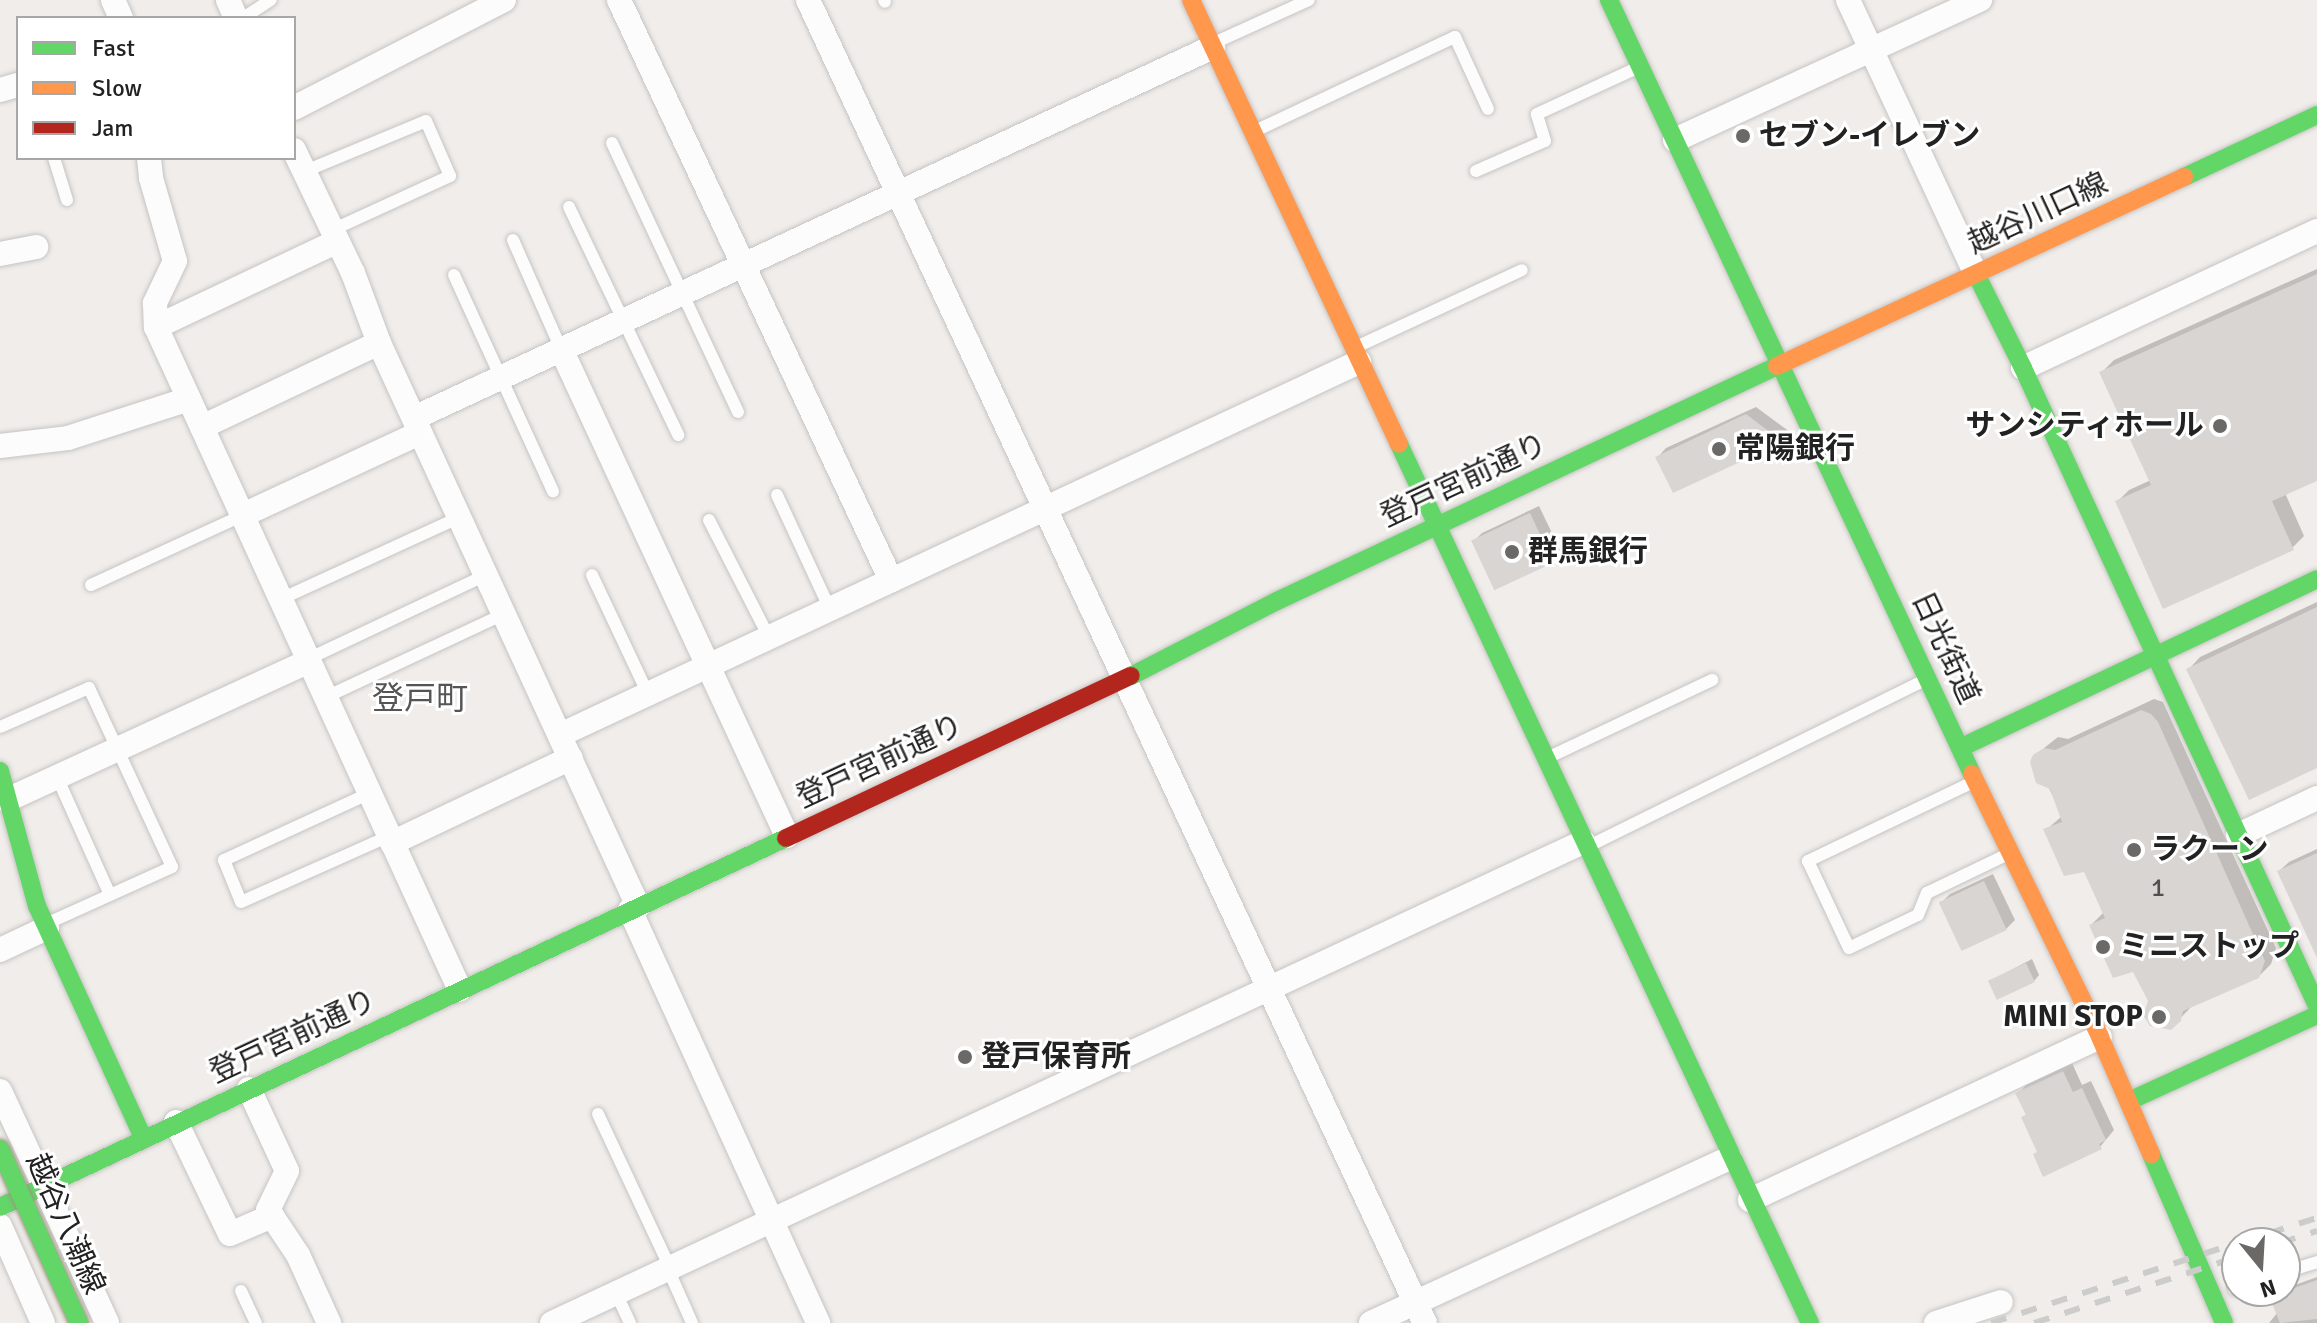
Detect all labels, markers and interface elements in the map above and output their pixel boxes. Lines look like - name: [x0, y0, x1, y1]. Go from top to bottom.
- legend: [16, 16, 296, 160]
- text: Fast: [92, 33, 135, 63]
- text: Slow: [92, 73, 142, 103]
- text: Jam: [92, 113, 133, 143]
- place label: セブン-イレブン: [1759, 118, 1980, 154]
- marker: セブン-イレブン: [1734, 127, 1752, 145]
- street label: 越谷川口線: [1962, 166, 2114, 262]
- place label: サンシティホール: [1964, 408, 2204, 444]
- marker: サンシティホール: [2211, 417, 2229, 435]
- street label: 登戸宮前通り: [1375, 427, 1553, 535]
- place label: 常陽銀行: [1735, 431, 1855, 467]
- marker: 常陽銀行: [1710, 440, 1728, 458]
- place label: 群馬銀行: [1528, 534, 1648, 570]
- marker: 群馬銀行: [1503, 543, 1521, 561]
- street label: 日光街道: [1903, 586, 1987, 710]
- district label: 登戸町: [372, 680, 468, 718]
- street label: 登戸宮前通り: [791, 708, 969, 816]
- place label: ラクーン: [2150, 832, 2270, 868]
- marker: ラクーン: [2125, 841, 2143, 859]
- house number: 1: [2151, 873, 2165, 905]
- place label: ミニストップ: [2119, 929, 2299, 965]
- marker: ミニストップ: [2094, 938, 2112, 956]
- street label: 登戸宮前通り: [204, 983, 382, 1091]
- place label: MINI STOP: [2003, 999, 2143, 1035]
- marker: MINI STOP: [2150, 1008, 2168, 1026]
- place label: 登戸保育所: [981, 1039, 1131, 1075]
- marker: 登戸保育所: [956, 1048, 974, 1066]
- street label: 越谷八潮線: [18, 1148, 112, 1300]
- north arrow: [2221, 1227, 2301, 1307]
- text: N: [2256, 1273, 2279, 1304]

